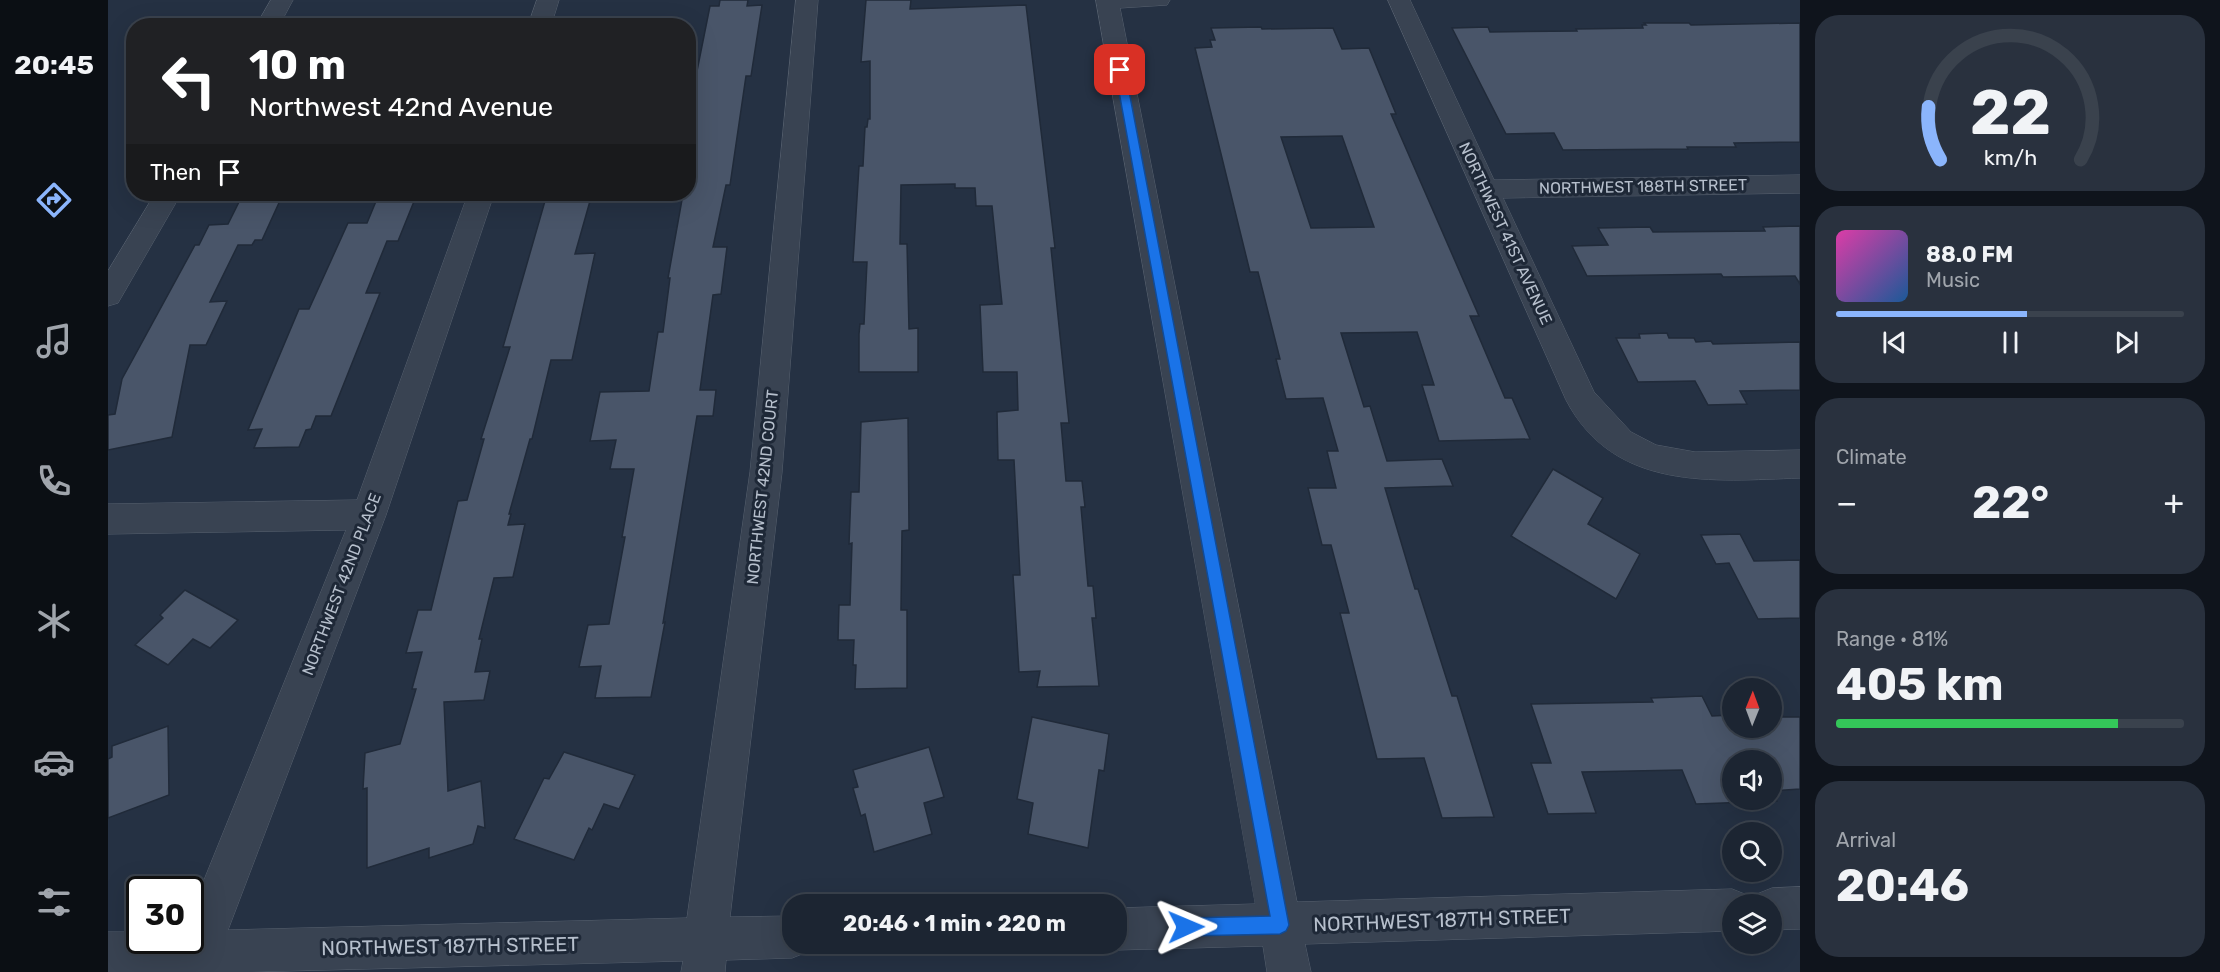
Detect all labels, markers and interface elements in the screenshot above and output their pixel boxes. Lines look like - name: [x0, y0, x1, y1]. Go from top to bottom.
- text: 10 m: [249, 40, 346, 90]
- icon: left: [150, 42, 228, 120]
- pin: [1094, 44, 1145, 95]
- text: 20:45: [14, 49, 94, 81]
- icon: arrive: [1103, 53, 1136, 86]
- text: 22: [1969, 76, 2051, 150]
- text: Northwest 42nd Avenue: [249, 91, 553, 123]
- street label: NORTHWEST 41ST AVENUE: [1455, 139, 1556, 327]
- text: km/h: [1983, 146, 2037, 171]
- icon: arrive: [213, 156, 246, 189]
- text: Then: [150, 159, 201, 186]
- street label: NORTHWEST 188TH STREET: [1539, 175, 1747, 198]
- icon: directions: [33, 179, 75, 221]
- text: 88.0 FM: [1926, 241, 2013, 268]
- text: Music: [1926, 268, 1980, 292]
- icon: music: [33, 320, 75, 362]
- icon: previous: [1878, 326, 1911, 359]
- icon: pause: [1994, 326, 2027, 359]
- icon: next: [2110, 326, 2143, 359]
- street label: NORTHWEST 42ND COURT: [743, 389, 782, 585]
- text: Climate: [1836, 445, 1907, 469]
- icon: phone: [33, 460, 75, 502]
- text: 22°: [1972, 476, 2049, 529]
- text: −: [1836, 483, 1857, 522]
- text: +: [2163, 483, 2184, 522]
- street label: NORTHWEST 42ND PLACE: [298, 490, 385, 678]
- icon: climate: [33, 600, 75, 642]
- text: Range · 81%: [1836, 627, 1948, 651]
- text: 405 km: [1836, 658, 2004, 711]
- north arrow: [1722, 678, 1782, 738]
- map controls: [1722, 678, 1782, 954]
- icon: car: [33, 741, 75, 783]
- button: sound: [1722, 750, 1782, 810]
- button: search: [1722, 822, 1782, 882]
- text: Arrival: [1836, 828, 1896, 852]
- text: 20:46: [1836, 859, 1969, 912]
- speed limit sign: 30: [126, 876, 204, 954]
- icon: filters: [33, 881, 75, 923]
- button: layers: [1722, 894, 1782, 954]
- position arrow: [1154, 895, 1218, 959]
- street label: NORTHWEST 187TH STREET: [1313, 903, 1572, 936]
- text: 20:46 · 1 min · 220 m: [843, 910, 1066, 937]
- street label: NORTHWEST 187TH STREET: [321, 932, 579, 960]

